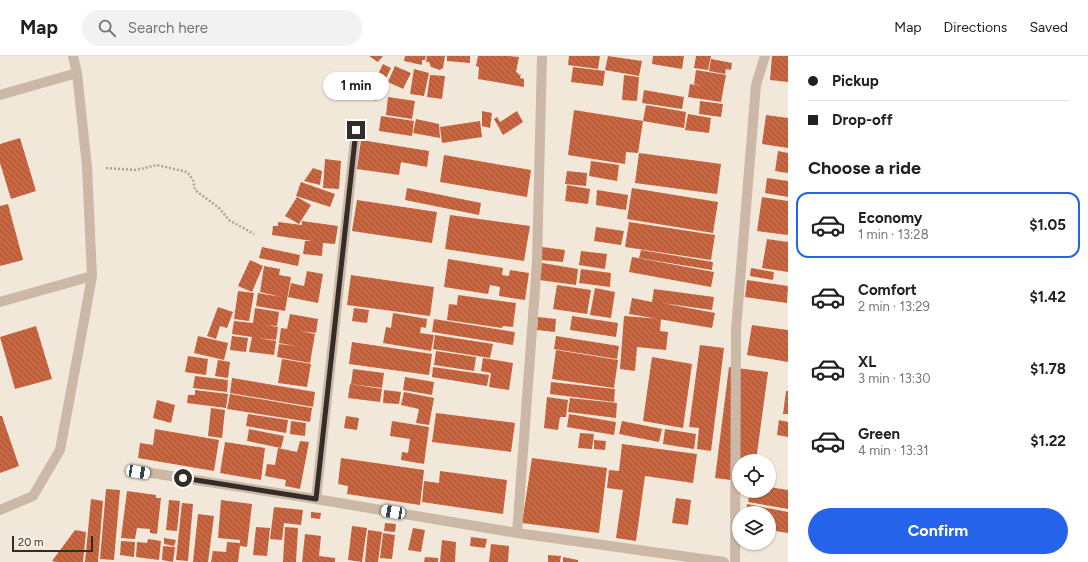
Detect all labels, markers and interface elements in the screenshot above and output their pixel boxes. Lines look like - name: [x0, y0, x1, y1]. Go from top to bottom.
- search box: [82, 10, 362, 46]
- text: Map: [20, 16, 58, 39]
- icon: search: [96, 17, 118, 39]
- text: Search here: [128, 19, 208, 37]
- text: Map: [894, 19, 922, 36]
- text: Directions: [944, 19, 1007, 36]
- text: Saved: [1029, 19, 1068, 36]
- callout: 1 min: [323, 72, 389, 100]
- text: Pickup: [832, 72, 879, 90]
- text: 1 min: [341, 78, 371, 93]
- text: Drop-off: [832, 111, 893, 129]
- route end: [347, 121, 365, 139]
- text: Choose a ride: [808, 157, 921, 179]
- icon: car: [810, 207, 846, 243]
- text: Economy: [858, 209, 923, 227]
- text: $1.05: [1029, 216, 1066, 234]
- text: 1 min · 13:28: [858, 227, 929, 242]
- icon: car: [810, 279, 846, 315]
- text: Comfort: [858, 281, 917, 299]
- text: $1.42: [1029, 288, 1066, 306]
- text: 2 min · 13:29: [858, 299, 930, 314]
- icon: car: [810, 351, 846, 387]
- text: XL: [858, 353, 876, 371]
- text: $1.78: [1030, 360, 1066, 378]
- text: 3 min · 13:30: [858, 371, 930, 386]
- icon: car: [810, 423, 846, 459]
- text: Green: [858, 425, 900, 443]
- text: $1.22: [1030, 432, 1066, 450]
- text: 4 min · 13:31: [858, 443, 929, 458]
- map controls: [732, 454, 776, 550]
- button: locate: [732, 454, 776, 498]
- car: [125, 464, 151, 480]
- route start: [174, 469, 192, 487]
- car: [380, 504, 406, 520]
- button: layers: [732, 506, 776, 550]
- button: Confirm: [808, 508, 1068, 554]
- scale bar: [12, 534, 93, 553]
- text: 20 m: [18, 536, 43, 549]

